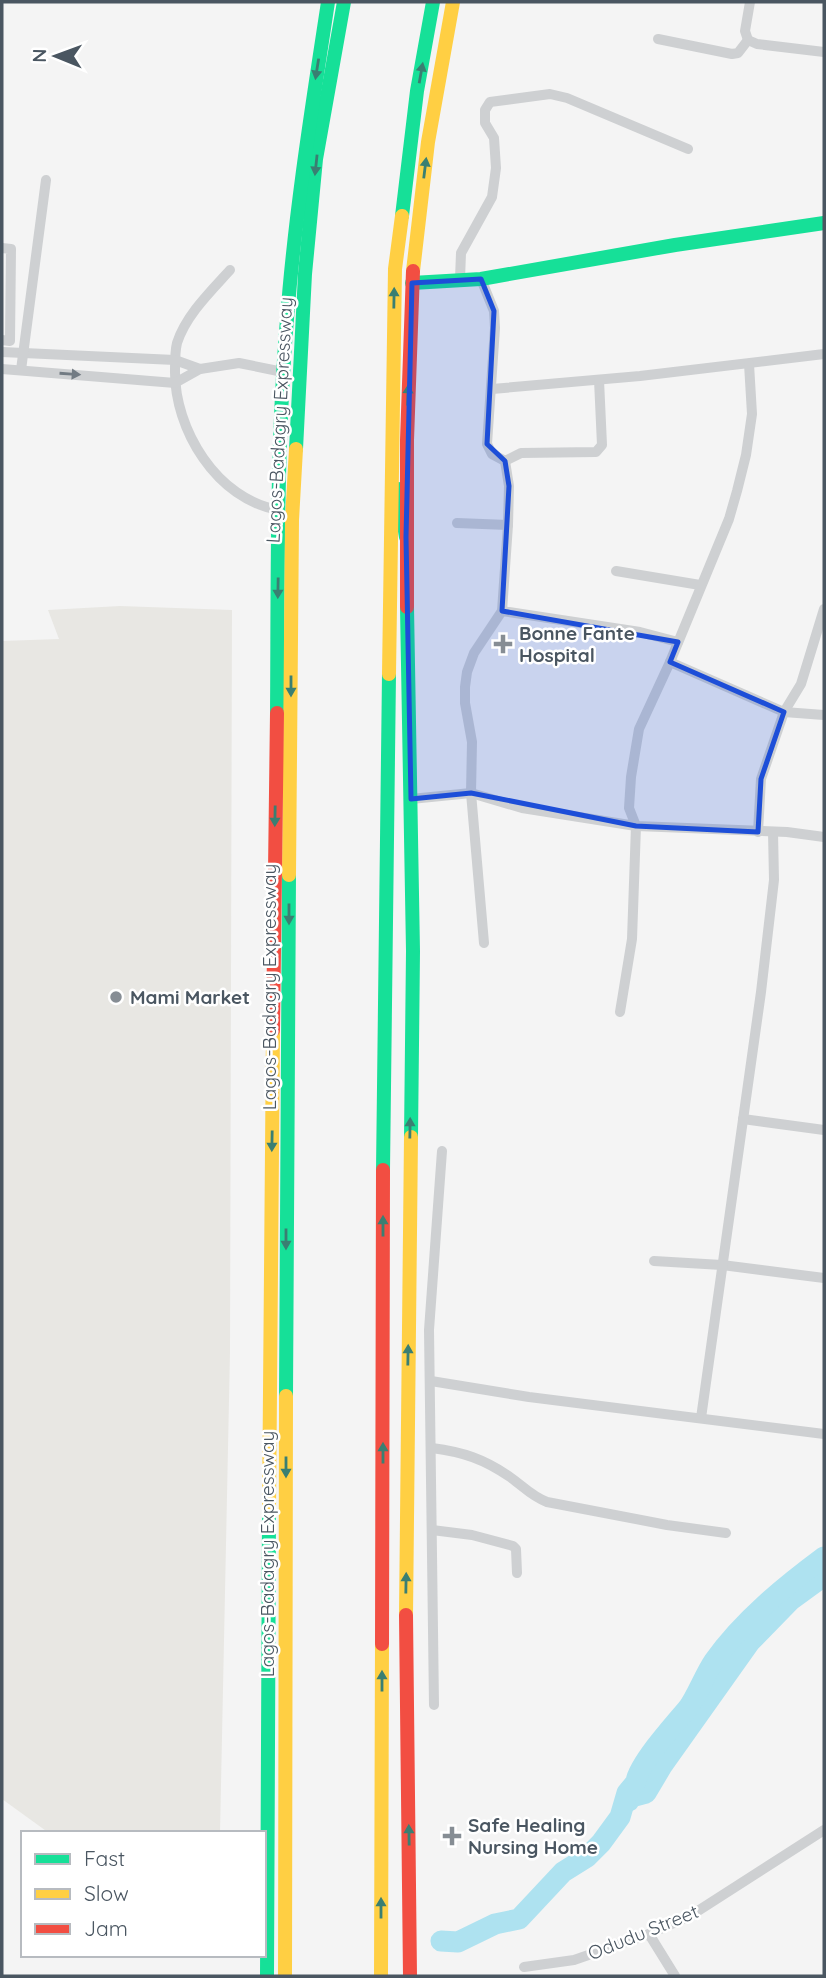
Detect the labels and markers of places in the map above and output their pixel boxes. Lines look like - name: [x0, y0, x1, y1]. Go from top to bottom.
- place label: Bonne Fante Hospital: [519, 621, 635, 667]
- marker: Bonne Fante Hospital: [493, 634, 513, 654]
- place label: Mami Market: [130, 985, 250, 1009]
- marker: Mami Market: [108, 989, 124, 1005]
- place label: Safe Healing Nursing Home: [468, 1813, 598, 1859]
- marker: Safe Healing Nursing Home: [442, 1826, 462, 1846]

